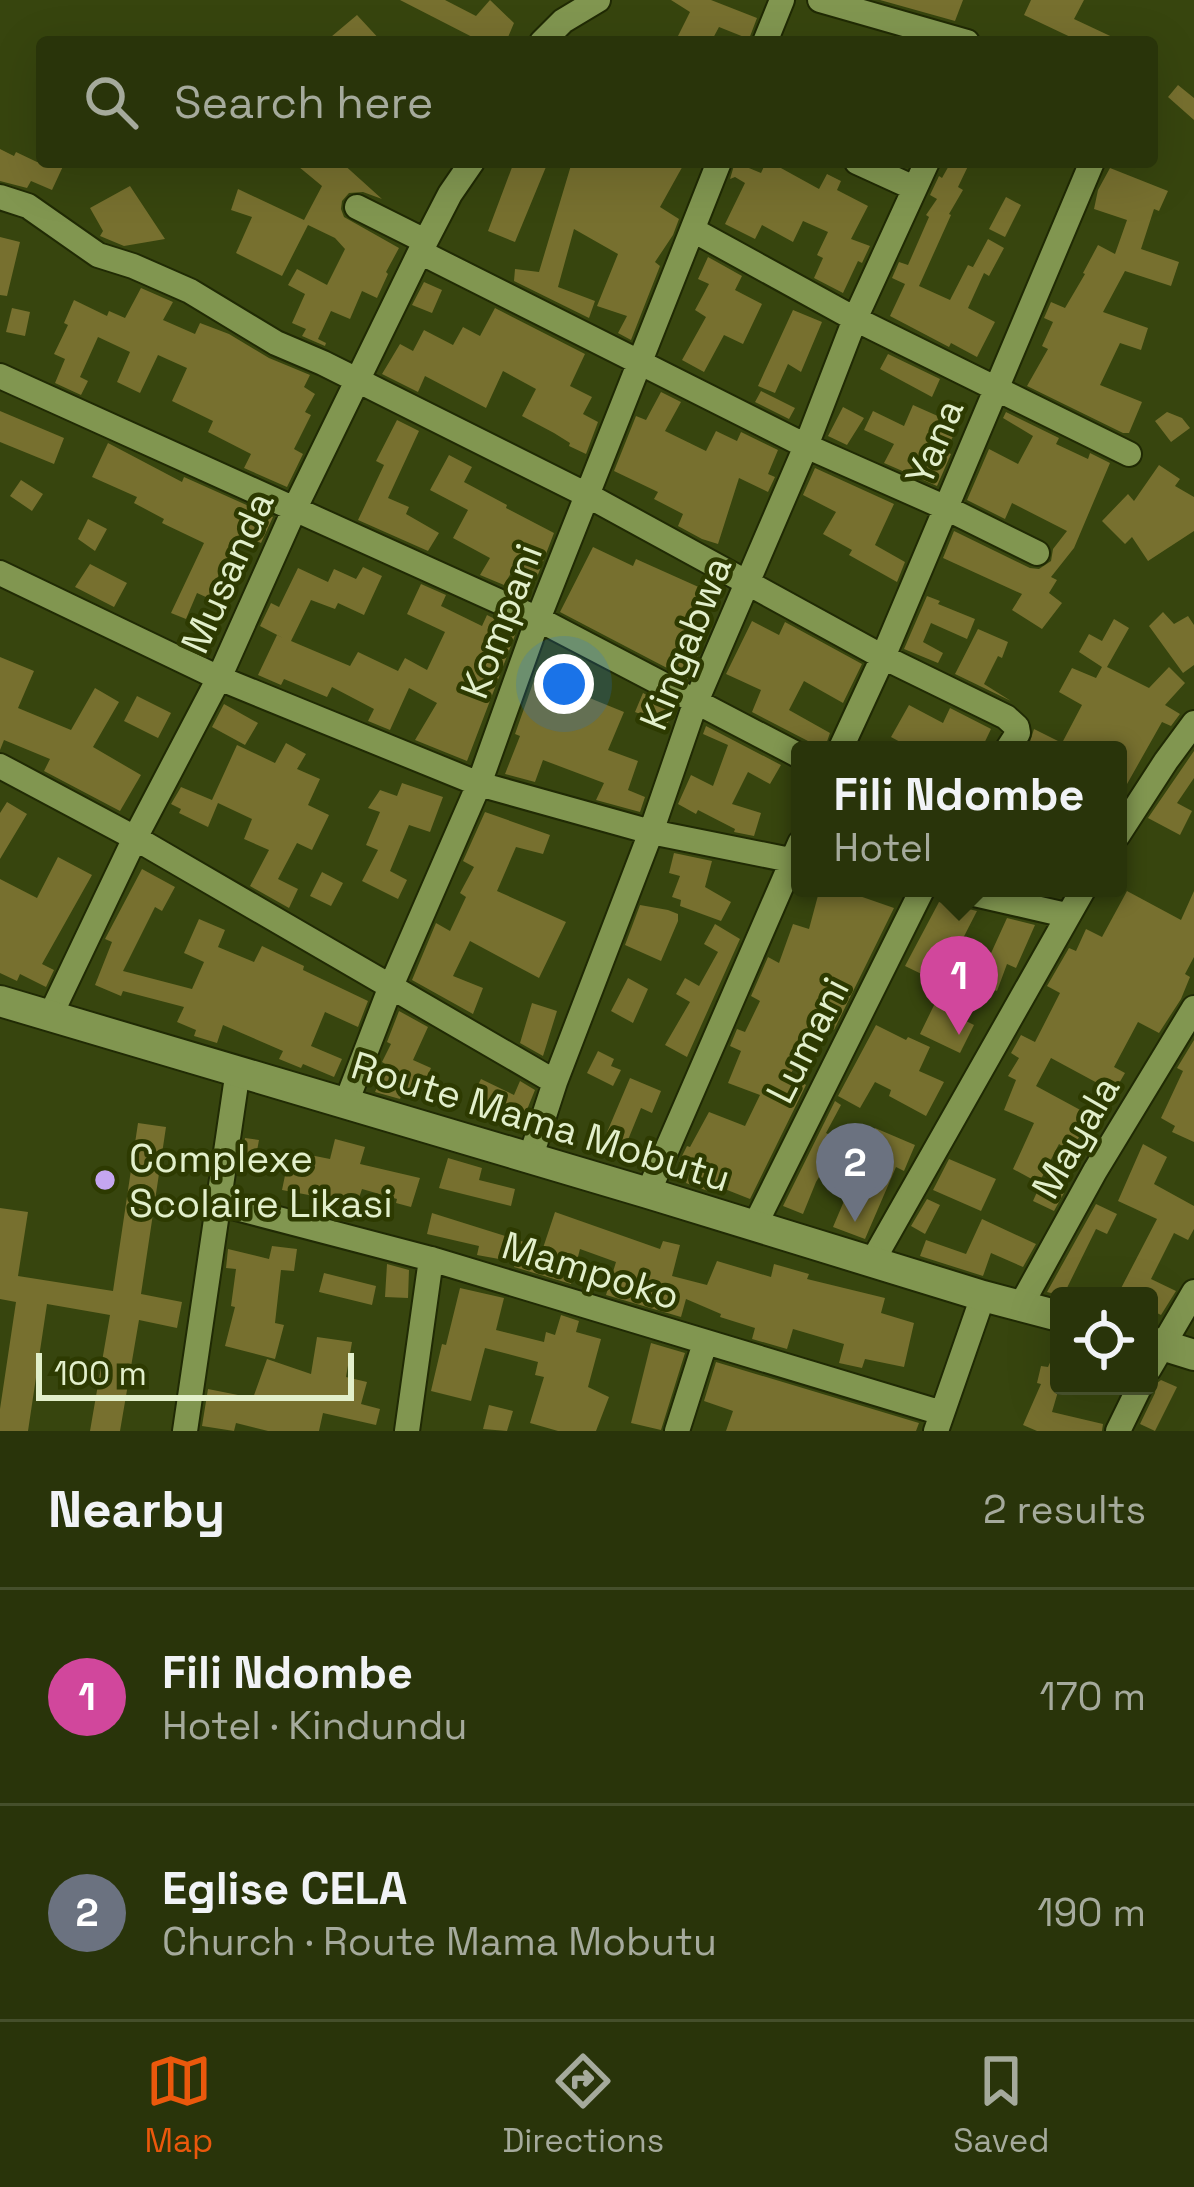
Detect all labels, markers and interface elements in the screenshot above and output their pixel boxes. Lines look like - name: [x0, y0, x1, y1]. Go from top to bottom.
- search box: [36, 36, 1158, 168]
- icon: search: [78, 69, 144, 135]
- text: Search here: [174, 74, 433, 131]
- street label: Yana: [894, 391, 974, 493]
- street label: Musanda: [170, 484, 285, 661]
- street label: Kompani: [450, 537, 553, 705]
- street label: Kingabwa: [629, 549, 742, 737]
- your location: [534, 654, 594, 714]
- popup: [791, 741, 1127, 897]
- text: Fili Ndombe: [834, 766, 1084, 823]
- text: Hotel: [834, 823, 932, 872]
- pin: 1: [920, 936, 998, 1035]
- street label: Lumani: [755, 969, 860, 1111]
- street label: Route Mama Mobutu: [345, 1040, 736, 1202]
- street label: Mayala: [1021, 1067, 1130, 1208]
- pin: 2: [816, 1123, 894, 1222]
- place label: Complexe Scolaire Likasi: [129, 1134, 393, 1228]
- marker: Complexe Scolaire Likasi: [92, 1167, 118, 1193]
- street label: Mampoko: [496, 1220, 686, 1321]
- map controls: [1050, 1287, 1158, 1395]
- button: locate: [1050, 1287, 1158, 1395]
- scale bar: [36, 1347, 354, 1400]
- text: 100 m: [54, 1353, 147, 1395]
- text: Nearby: [48, 1477, 225, 1542]
- text: 2 results: [983, 1485, 1146, 1534]
- text: Fili Ndombe: [162, 1644, 413, 1701]
- text: 1: [78, 1672, 96, 1721]
- text: 170 m: [1039, 1672, 1146, 1721]
- text: Hotel · Kindundu: [162, 1701, 467, 1750]
- text: Eglise CELA: [162, 1860, 407, 1917]
- text: 2: [75, 1888, 99, 1937]
- text: 190 m: [1037, 1888, 1146, 1937]
- text: Church · Route Mama Mobutu: [162, 1917, 717, 1966]
- tab: Map: [145, 2048, 213, 2162]
- tab: Directions: [502, 2048, 664, 2162]
- tab: Saved: [953, 2048, 1049, 2162]

